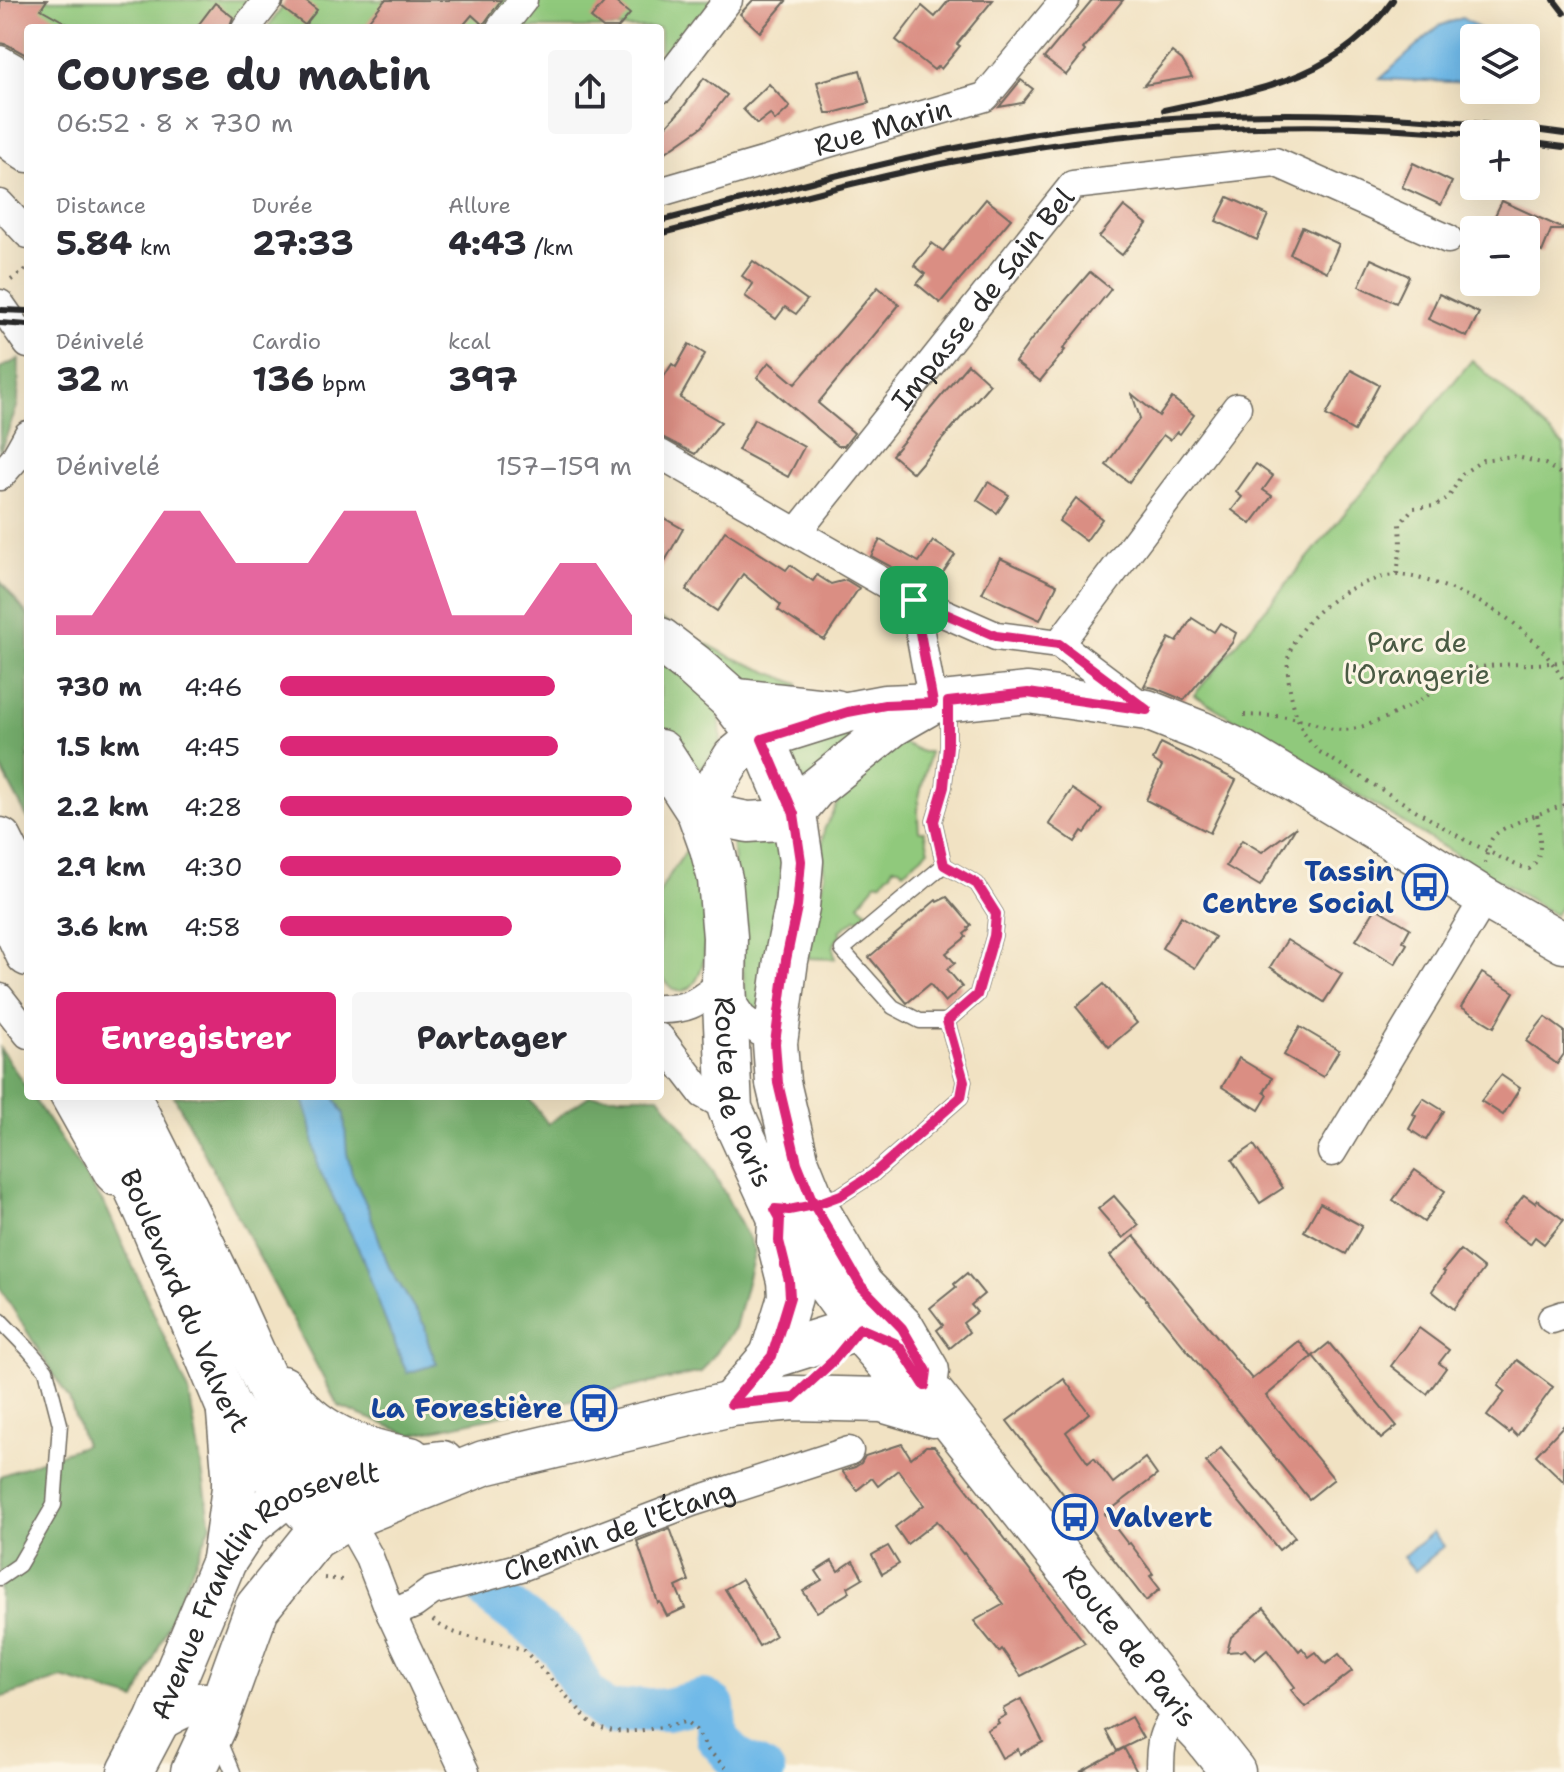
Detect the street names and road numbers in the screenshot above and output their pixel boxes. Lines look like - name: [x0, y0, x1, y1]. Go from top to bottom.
- street label: Rue Marin: [810, 89, 956, 165]
- street label: Impasse de Sain Bel: [882, 179, 1083, 418]
- street label: Route de Paris: [706, 996, 782, 1193]
- street label: Boulevard du Valvert: [111, 1163, 259, 1440]
- street label: Avenue Franklin Roosevelt: [141, 1453, 382, 1725]
- street label: Chemin de l'Étang: [499, 1470, 739, 1590]
- street label: Route de Paris: [1054, 1557, 1206, 1735]

